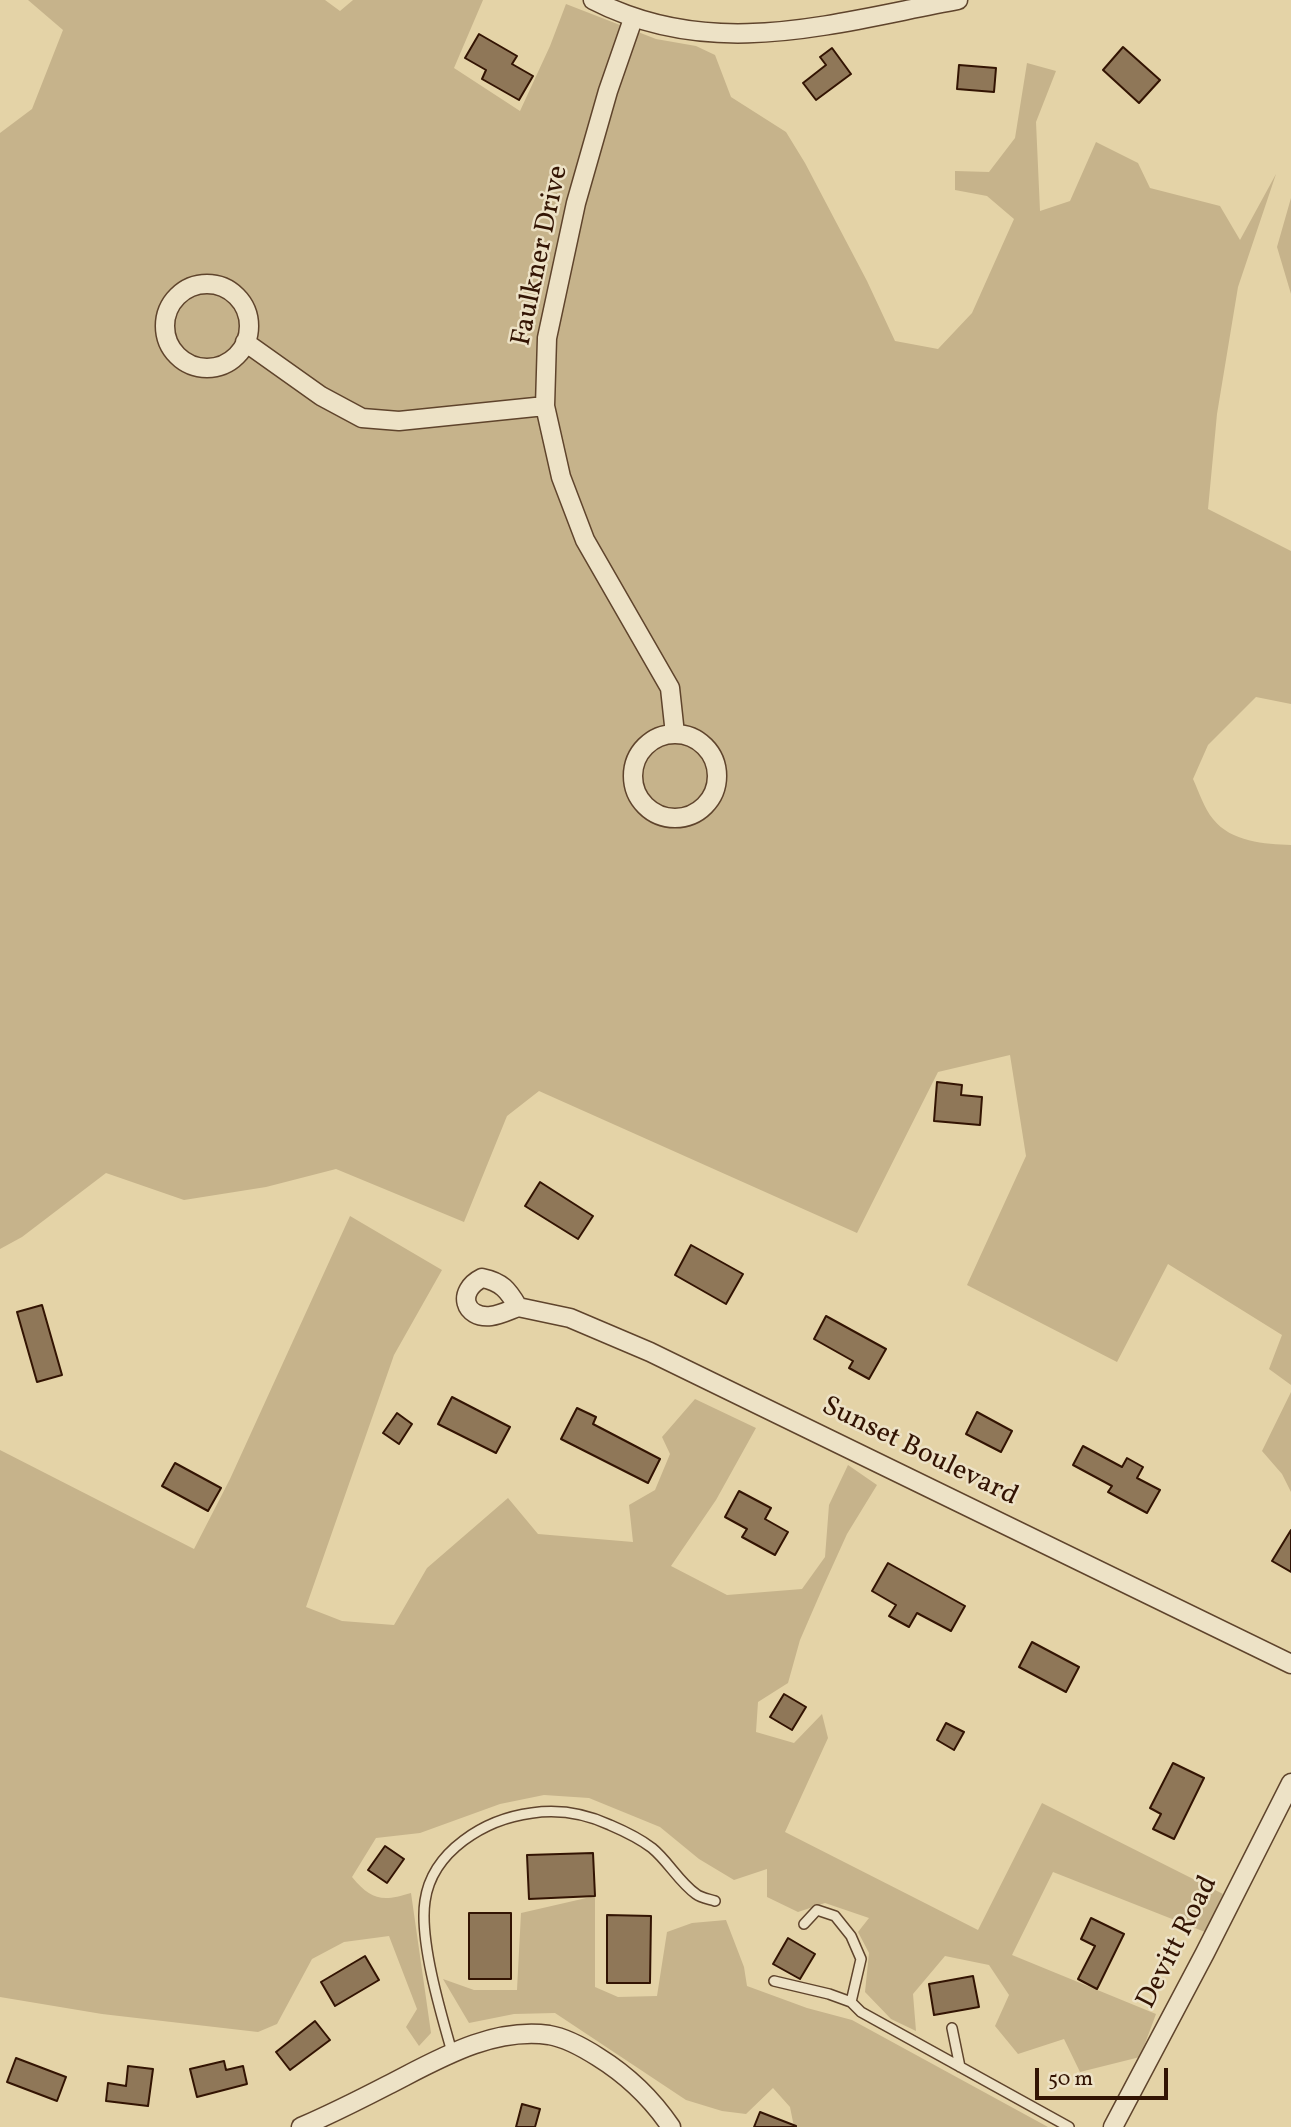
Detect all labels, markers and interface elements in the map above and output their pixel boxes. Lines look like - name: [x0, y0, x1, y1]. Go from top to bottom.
- street label: Faulkner Drive: [507, 163, 577, 349]
- street label: Sunset Boulevard: [815, 1391, 1023, 1515]
- street label: Devitt Road: [1131, 1871, 1227, 2015]
- scale bar: [1039, 2054, 1172, 2098]
- text: 50 m: [1048, 2065, 1093, 2094]

